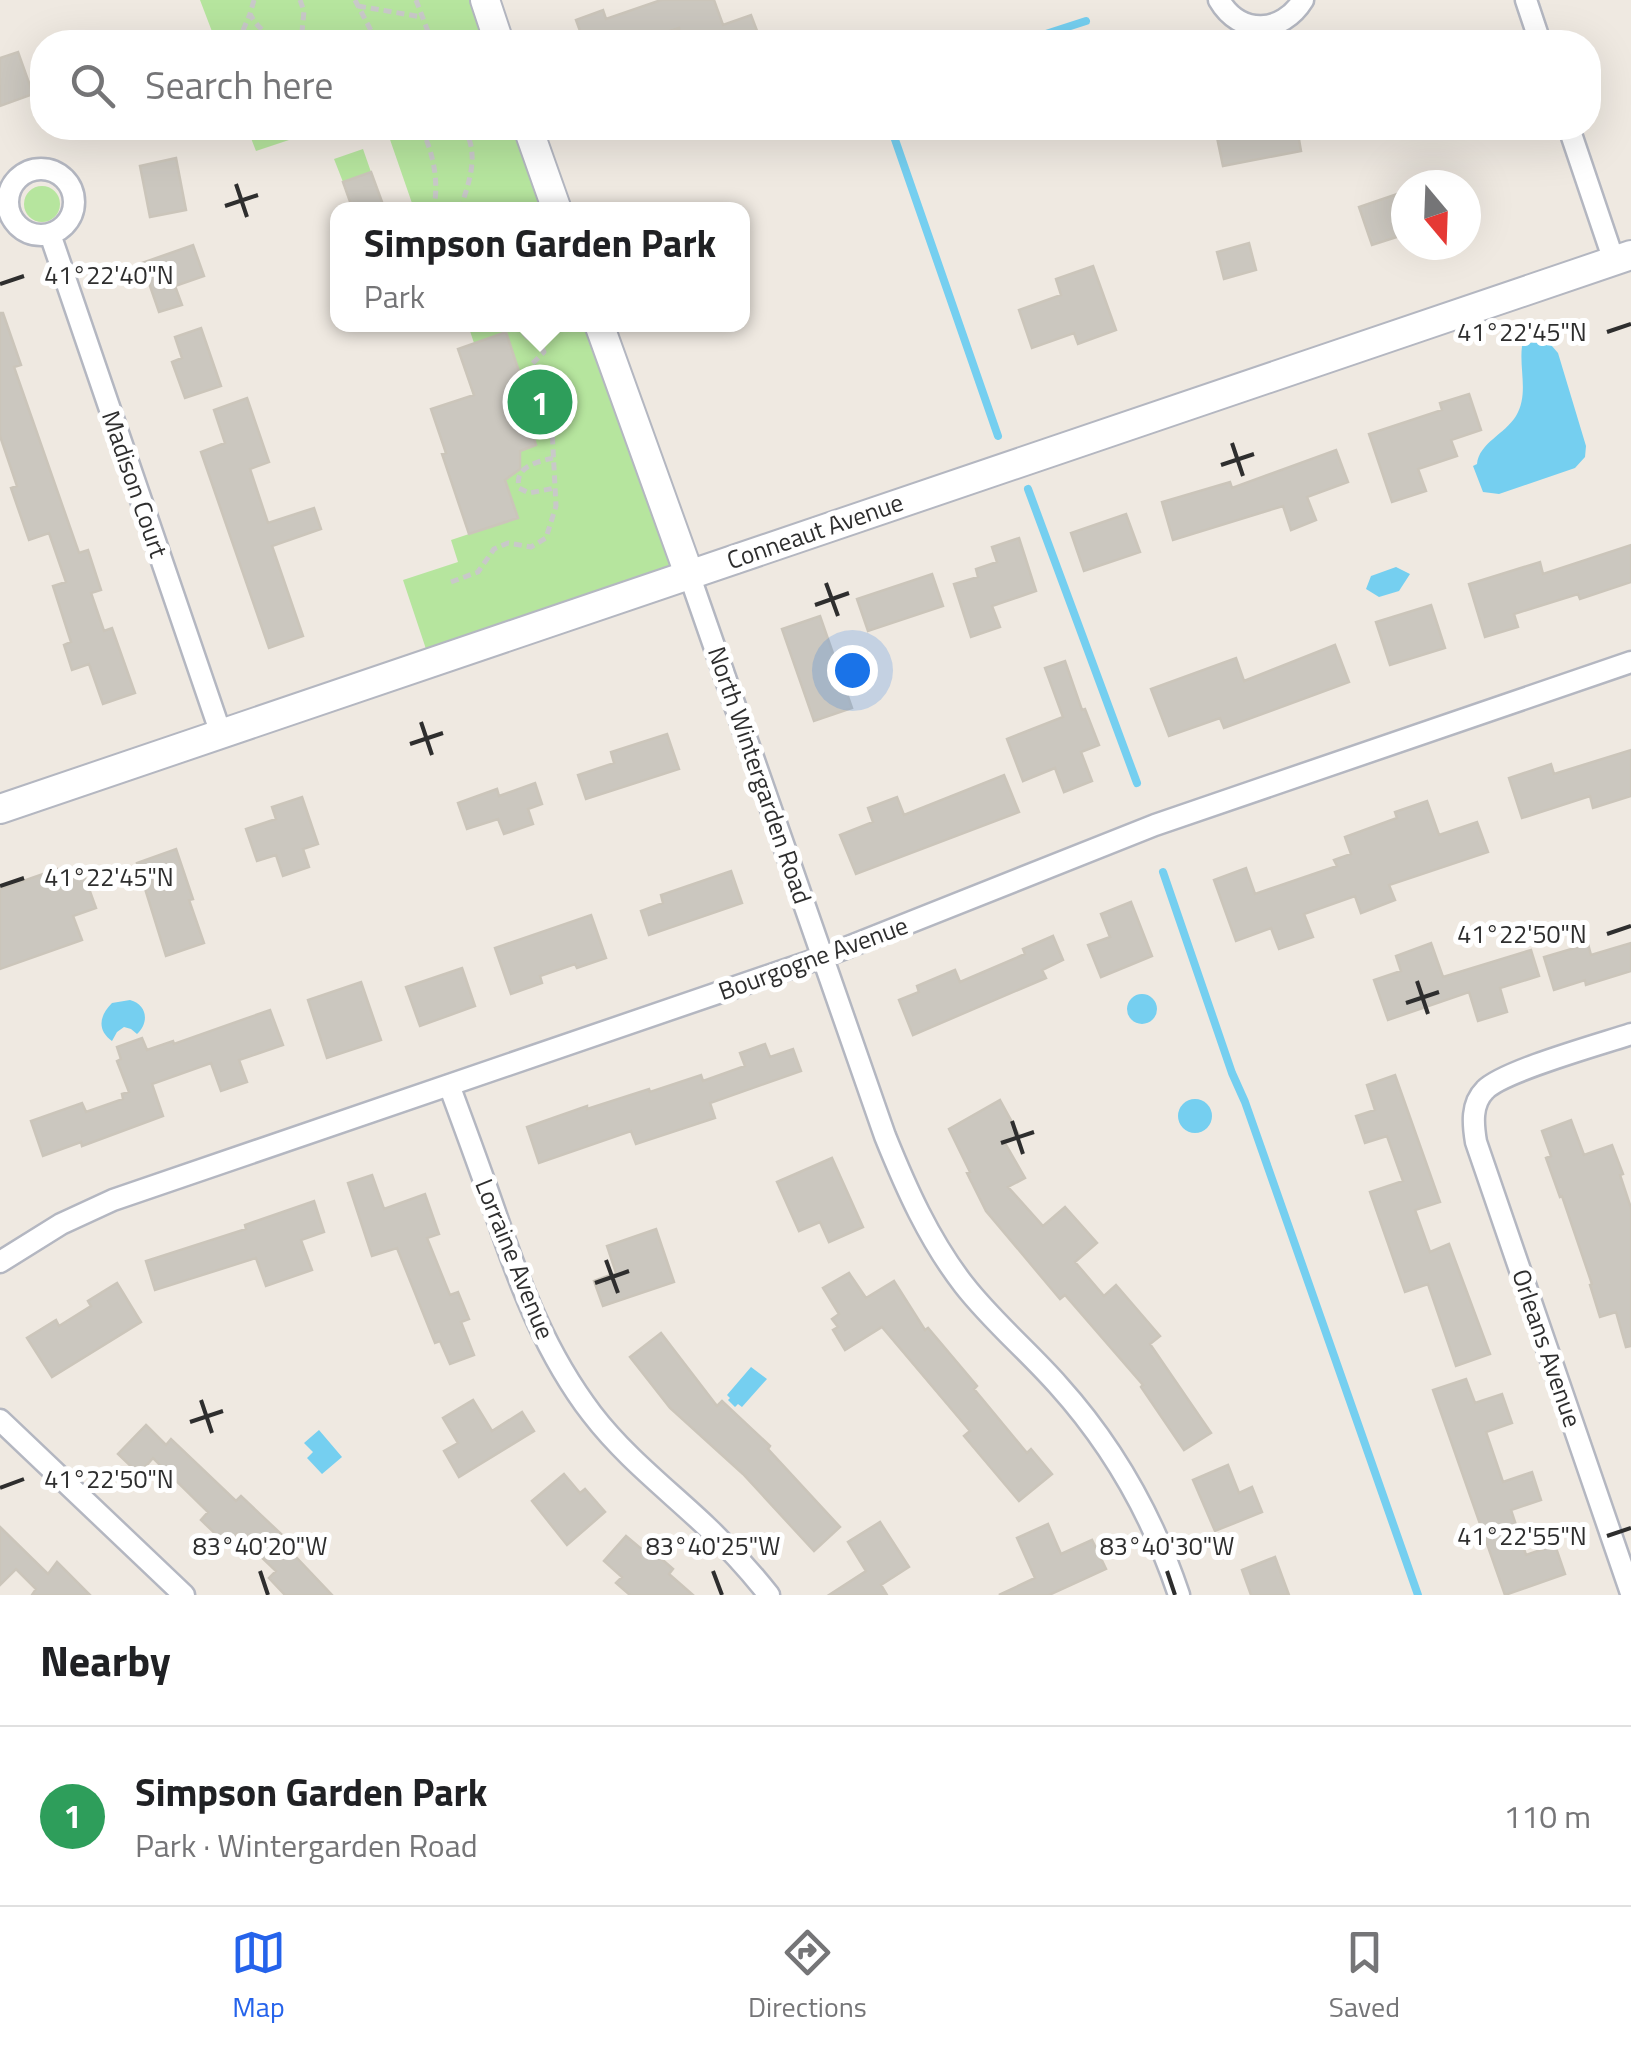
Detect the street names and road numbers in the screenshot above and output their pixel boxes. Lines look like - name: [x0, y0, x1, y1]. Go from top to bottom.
- street label: Madison Court: [92, 405, 178, 563]
- street label: Conneaut Avenue: [722, 483, 908, 579]
- street label: North Wintergarden Road: [698, 641, 822, 909]
- street label: Bourgogne Avenue: [713, 906, 913, 1010]
- street label: Lorraine Avenue: [466, 1173, 564, 1345]
- street label: Orleans Avenue: [1502, 1264, 1592, 1432]

